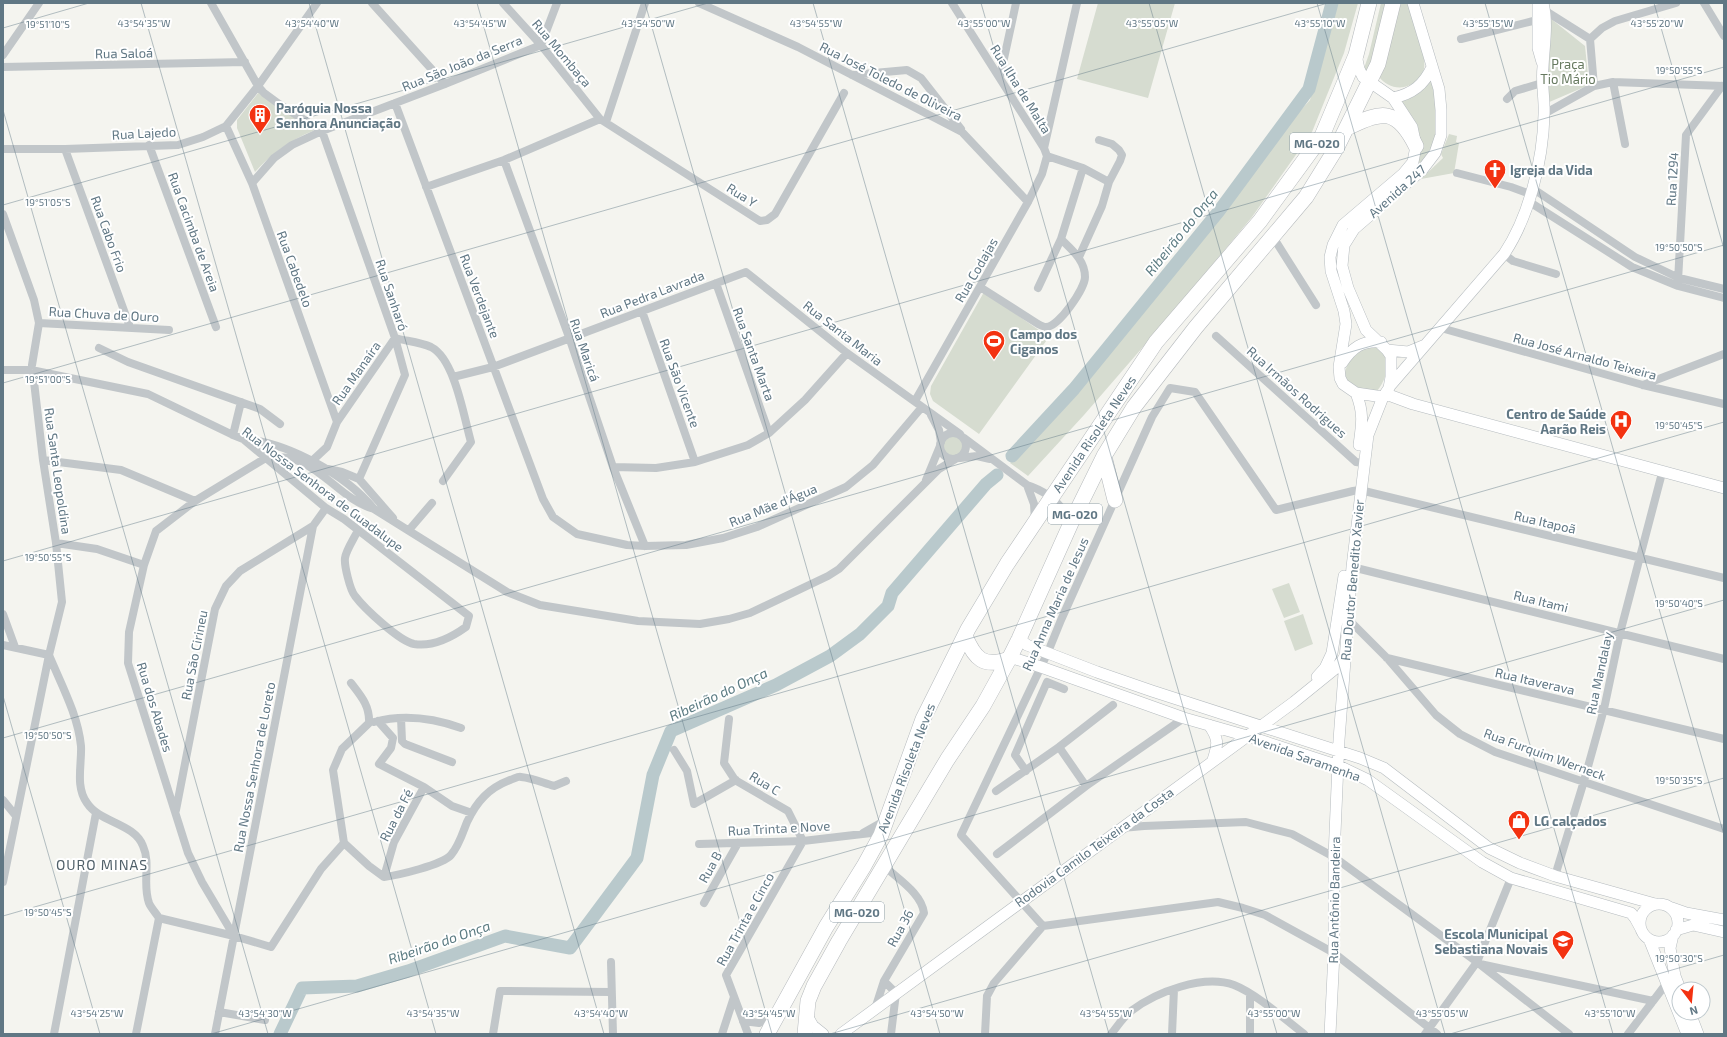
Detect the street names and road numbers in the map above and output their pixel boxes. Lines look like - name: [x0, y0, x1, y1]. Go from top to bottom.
- street label: Rua Mombaça: [528, 16, 595, 91]
- street label: Rua São João da Serra: [399, 32, 525, 94]
- street label: Rua José Toledo de Oliveira: [817, 38, 965, 124]
- street label: Rua Ilha de Malta: [987, 41, 1055, 137]
- street label: Rua Saloá: [95, 44, 153, 62]
- street label: Rua Lajedo: [111, 123, 177, 143]
- road number: MG-020: [1290, 133, 1344, 153]
- street label: Rua 1294: [1663, 152, 1681, 206]
- street label: Avenida 247: [1365, 161, 1429, 221]
- street label: Rua Cacimba de Areia: [165, 170, 223, 294]
- street label: Rua Y: [724, 180, 761, 211]
- street label: Rua Cabo Frio: [88, 194, 130, 274]
- street label: Rua Cabedelo: [274, 229, 316, 309]
- street label: Rua Codajas: [951, 235, 1001, 305]
- street label: Rua Verdejante: [457, 252, 503, 340]
- street label: Rua Sanharó: [372, 257, 412, 333]
- street label: Rua Pedra Lavrada: [598, 267, 706, 321]
- street label: Rua Santa Maria: [800, 297, 886, 369]
- street label: Rua Chuva de Ouro: [48, 303, 160, 325]
- street label: Rua Santa Marta: [730, 305, 778, 403]
- street label: Rua Maricá: [567, 316, 603, 384]
- street label: Rua José Arnaldo Teixeira: [1511, 329, 1659, 383]
- street label: Rua São Vicente: [656, 336, 704, 430]
- street label: Rua Manaíra: [328, 338, 384, 408]
- street label: Rua Irmãos Rodrigues: [1244, 343, 1350, 441]
- street label: Avenida Risoleta Neves: [1049, 373, 1139, 495]
- street label: Rua Santa Leopoldina: [41, 407, 75, 535]
- street label: Rua Nossa Senhora de Guadalupe: [239, 423, 407, 555]
- street label: Rua Mãe d'Água: [726, 479, 819, 530]
- street label: Rua Doutor Benedito Xavier: [1337, 499, 1367, 661]
- road number: MG-020: [1048, 504, 1102, 524]
- street label: Rua Itapoã: [1512, 507, 1578, 537]
- street label: Rua Anna Maria de Jesus: [1018, 535, 1092, 673]
- street label: Rua Itami: [1512, 587, 1570, 615]
- street label: Rua São Cirineu: [177, 609, 211, 701]
- street label: Rua Mandalay: [1582, 630, 1616, 716]
- street label: Rua dos Abades: [134, 660, 176, 754]
- street label: Rua Itaverava: [1494, 664, 1576, 698]
- street label: Rua Nossa Senhora de Loreto: [230, 681, 278, 853]
- street label: Avenida Risoleta Neves: [874, 701, 938, 835]
- street label: Rua Furquim Werneck: [1482, 724, 1609, 784]
- street label: Avenida Saramenha: [1247, 729, 1363, 785]
- street label: Rua C: [747, 768, 783, 798]
- street label: Rodovia Camilo Teixeira da Costa: [1011, 784, 1177, 910]
- street label: Rua da Fé: [376, 786, 416, 844]
- street label: Rua Trinta e Nove: [727, 817, 831, 839]
- street label: Rua Antônio Bandeira: [1325, 836, 1343, 964]
- street label: Rua B: [695, 848, 725, 886]
- street label: Rua Trinta e Cinco: [713, 870, 777, 968]
- road number: MG-020: [830, 902, 884, 922]
- street label: Rua 36: [883, 907, 917, 949]

